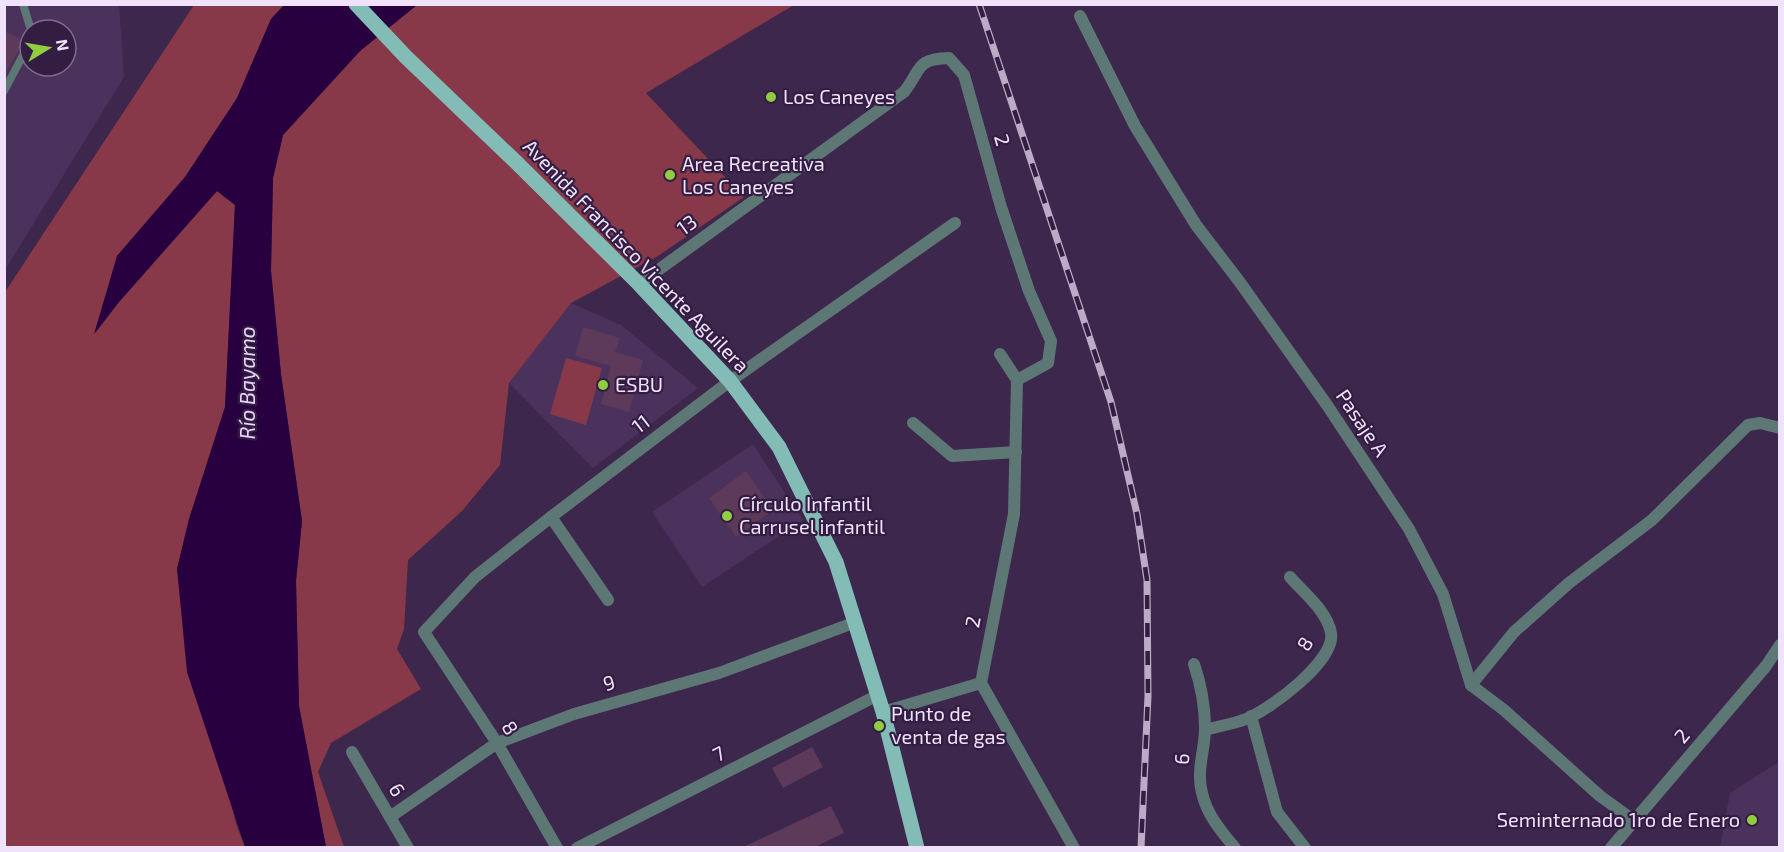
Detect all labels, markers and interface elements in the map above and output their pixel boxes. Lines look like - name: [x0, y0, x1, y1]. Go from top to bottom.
- north arrow: [18, 18, 78, 78]
- text: N: [53, 38, 74, 53]
- place label: Los Caneyes: [783, 84, 895, 108]
- marker: Los Caneyes: [764, 90, 778, 104]
- street label: 2: [990, 131, 1016, 148]
- street label: Avenida Francisco Vicente Aguilera: [519, 134, 755, 377]
- place label: Area Recreativa Los Caneyes: [682, 151, 825, 198]
- marker: Area Recreativa Los Caneyes: [663, 168, 677, 182]
- street label: 13: [672, 209, 701, 240]
- water label: Río Bayamo: [234, 326, 260, 440]
- place label: ESBU: [615, 372, 663, 396]
- marker: ESBU: [596, 378, 610, 392]
- street label: Pasaje A: [1332, 384, 1394, 461]
- street label: 11: [627, 409, 654, 438]
- place label: Círculo Infantil Carrusel infantil: [739, 491, 885, 538]
- marker: Círculo Infantil Carrusel infantil: [720, 509, 734, 523]
- street label: 2: [959, 614, 985, 630]
- street label: 8: [1291, 632, 1318, 655]
- street label: 9: [600, 669, 618, 695]
- place label: Punto de venta de gas: [891, 701, 1006, 748]
- street label: 8: [497, 716, 524, 739]
- marker: Punto de venta de gas: [872, 719, 886, 733]
- street label: 2: [1668, 723, 1694, 747]
- street label: 7: [709, 740, 729, 766]
- street label: 6: [1169, 752, 1193, 766]
- street label: 6: [385, 779, 411, 800]
- place label: Seminternado 1ro de Enero: [1497, 807, 1740, 831]
- marker: Seminternado 1ro de Enero: [1745, 813, 1759, 827]

